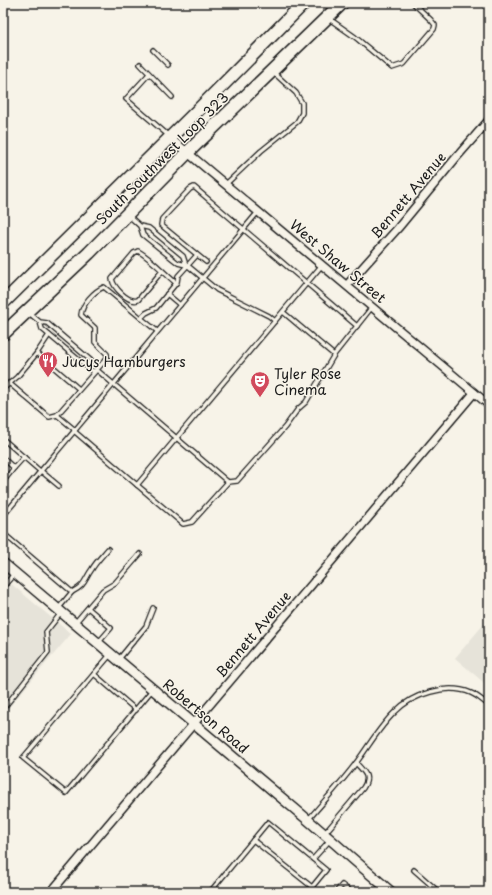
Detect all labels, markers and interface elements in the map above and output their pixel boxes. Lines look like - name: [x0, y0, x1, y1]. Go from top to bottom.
- street label: South Southwest Loop 323: [91, 87, 233, 229]
- street label: Bennett Avenue: [366, 147, 450, 243]
- street label: West Shaw Street: [285, 214, 391, 308]
- restaurant icon: Jucys Hamburgers: [37, 350, 59, 378]
- place label: Jucys Hamburgers: [62, 351, 186, 372]
- place label: Tyler Rose Cinema: [274, 363, 341, 400]
- theatre icon: Tyler Rose Cinema: [249, 370, 271, 398]
- street label: Bennett Avenue: [211, 586, 295, 682]
- street label: Robertson Road: [158, 674, 254, 758]

